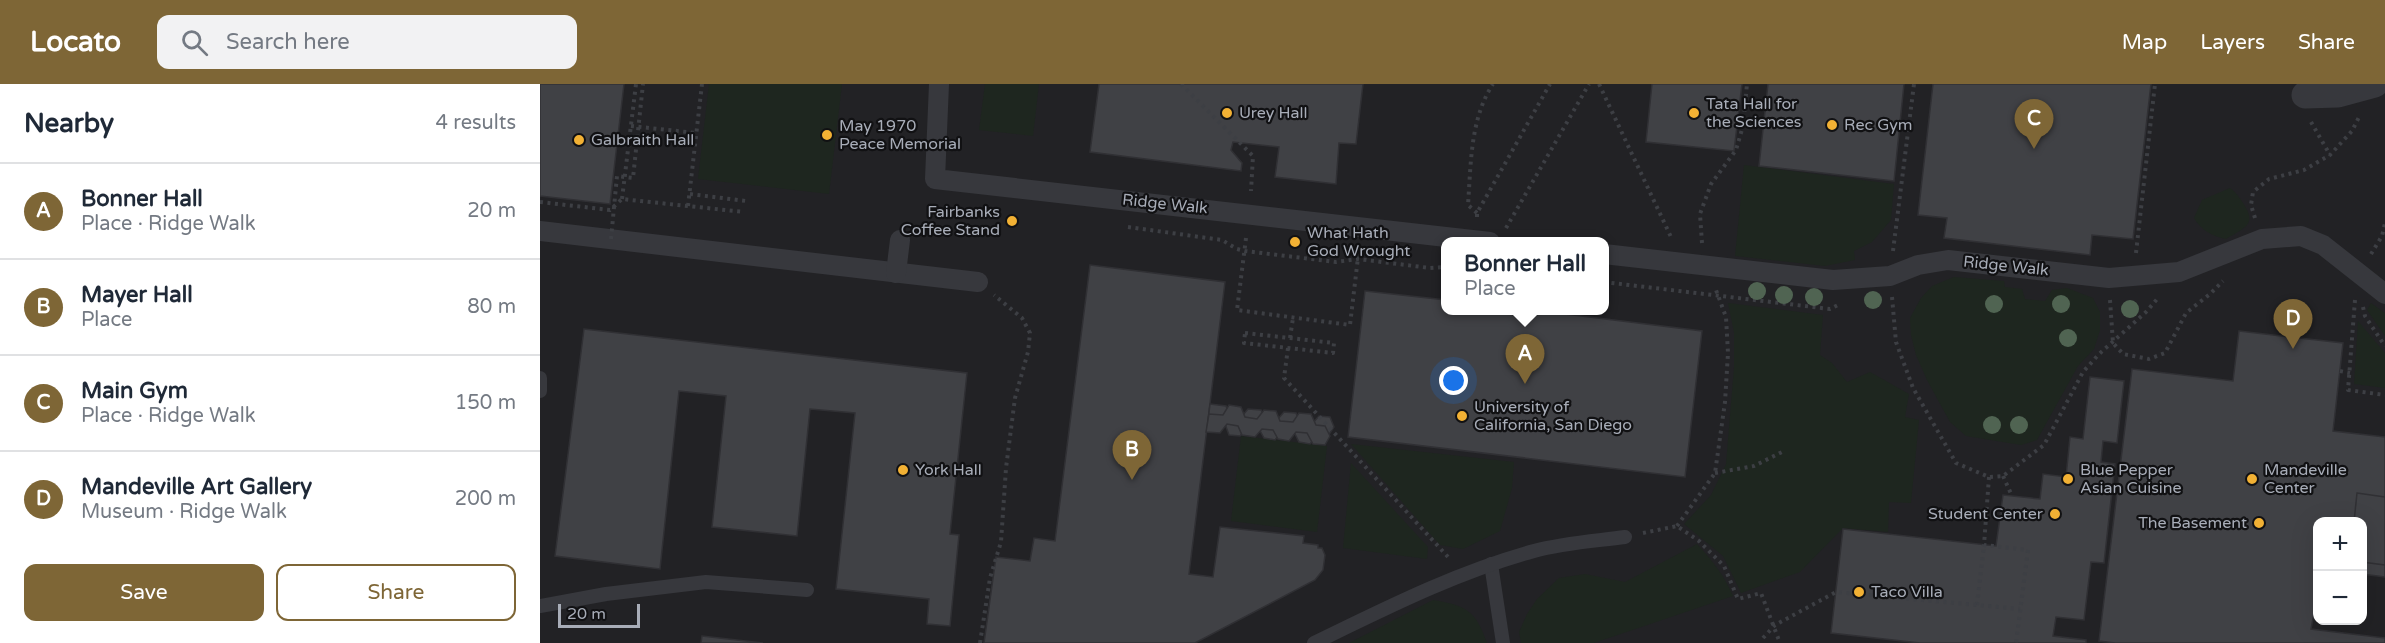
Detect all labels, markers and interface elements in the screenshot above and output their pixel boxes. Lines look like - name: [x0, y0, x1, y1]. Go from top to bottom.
- search box: [157, 15, 577, 69]
- text: Locato: [30, 25, 121, 59]
- icon: search: [178, 26, 211, 59]
- text: Search here: [226, 29, 350, 55]
- text: Map: [2122, 30, 2167, 55]
- text: Layers: [2200, 30, 2265, 55]
- text: Share: [2298, 30, 2355, 55]
- place label: Tata Hall for the Sciences: [1706, 94, 1801, 132]
- pin: C: [2014, 100, 2054, 149]
- place label: Urey Hall: [1239, 103, 1308, 123]
- marker: Urey Hall: [1220, 106, 1234, 120]
- marker: Tata Hall for the Sciences: [1687, 106, 1701, 120]
- text: Nearby: [24, 108, 114, 139]
- text: 4 results: [436, 111, 516, 135]
- place label: Rec Gym: [1844, 115, 1913, 135]
- place label: May 1970 Peace Memorial: [839, 116, 961, 154]
- marker: Rec Gym: [1825, 118, 1839, 132]
- marker: May 1970 Peace Memorial: [820, 128, 834, 142]
- place label: Galbraith Hall: [591, 130, 694, 150]
- marker: Galbraith Hall: [572, 133, 586, 147]
- text: Bonner Hall: [81, 186, 203, 212]
- street label: Ridge Walk: [1121, 190, 1209, 218]
- text: A: [36, 199, 51, 223]
- text: 20 m: [467, 199, 516, 223]
- place label: Fairbanks Coffee Stand: [901, 202, 1000, 240]
- text: Place · Ridge Walk: [81, 212, 256, 236]
- marker: Fairbanks Coffee Stand: [1005, 214, 1019, 228]
- place label: What Hath God Wrought: [1307, 223, 1410, 261]
- marker: What Hath God Wrought: [1288, 235, 1302, 249]
- popup: [1441, 237, 1609, 315]
- text: Bonner Hall: [1464, 251, 1586, 277]
- street label: Ridge Walk: [1962, 252, 2050, 280]
- text: Place: [1464, 277, 1516, 301]
- text: Mayer Hall: [81, 282, 193, 308]
- text: B: [37, 295, 50, 319]
- text: 80 m: [467, 295, 516, 319]
- pin: D: [2274, 300, 2312, 349]
- text: Place: [81, 308, 132, 332]
- pin: A: [1506, 334, 1544, 384]
- your location: [1439, 366, 1468, 395]
- text: Main Gym: [81, 378, 188, 404]
- text: C: [37, 391, 50, 415]
- text: 150 m: [455, 391, 516, 415]
- place label: University of California, San Diego: [1474, 397, 1632, 435]
- text: Place · Ridge Walk: [81, 404, 256, 428]
- marker: University of California, San Diego: [1455, 409, 1469, 423]
- pin: B: [1112, 430, 1152, 480]
- place label: York Hall: [915, 460, 982, 480]
- place label: Blue Pepper Asian Cuisine: [2080, 460, 2182, 498]
- place label: Mandeville Center: [2264, 460, 2347, 498]
- marker: York Hall: [896, 463, 910, 477]
- marker: Blue Pepper Asian Cuisine: [2061, 472, 2075, 486]
- marker: Mandeville Center: [2245, 472, 2259, 486]
- text: Mandeville Art Gallery: [81, 474, 312, 500]
- text: D: [36, 487, 51, 511]
- text: 200 m: [455, 487, 516, 511]
- text: Museum · Ridge Walk: [81, 500, 287, 524]
- place label: Student Center: [1928, 504, 2044, 524]
- marker: Student Center: [2048, 507, 2062, 521]
- place label: The Basement: [2138, 513, 2247, 533]
- marker: The Basement: [2252, 516, 2266, 530]
- map controls: [2313, 517, 2367, 625]
- button: +: [2313, 517, 2367, 571]
- button: Save: [24, 564, 264, 621]
- button: Share: [276, 564, 516, 621]
- button: −: [2313, 571, 2367, 625]
- place label: Taco Villa: [1871, 582, 1943, 602]
- marker: Taco Villa: [1852, 585, 1866, 599]
- scale bar: [558, 601, 640, 628]
- text: 20 m: [567, 604, 606, 624]

